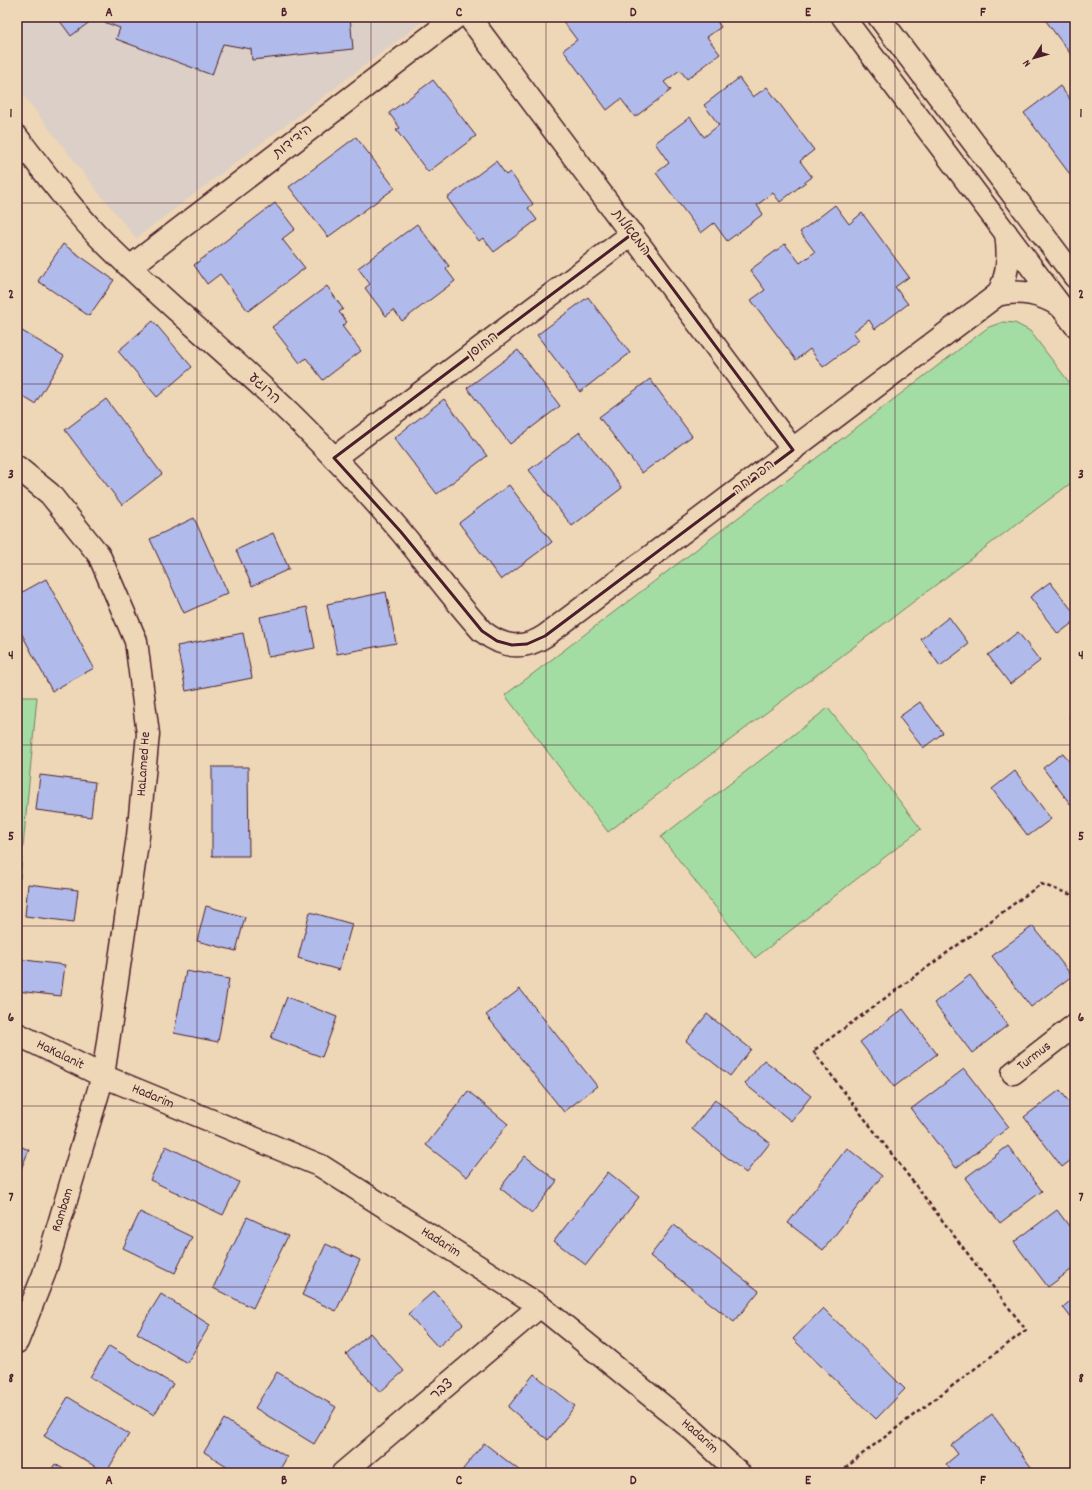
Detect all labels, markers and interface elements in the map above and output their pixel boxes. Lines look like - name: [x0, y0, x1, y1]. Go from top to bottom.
- text: A: [105, 4, 113, 23]
- text: B: [281, 4, 287, 23]
- text: C: [456, 4, 463, 23]
- text: D: [630, 4, 637, 23]
- text: E: [805, 4, 812, 23]
- text: F: [980, 4, 986, 23]
- north arrow: [1014, 38, 1054, 78]
- text: N: [1019, 55, 1036, 70]
- text: 1: [10, 105, 13, 124]
- text: 1: [1080, 105, 1083, 124]
- street label: הידידות: [268, 120, 317, 164]
- street label: המשאלות: [606, 205, 655, 261]
- text: 2: [8, 286, 14, 305]
- text: 2: [1078, 286, 1084, 305]
- street label: החוסן: [463, 327, 503, 365]
- street label: הרוגע: [243, 369, 285, 409]
- street label: הפריחה: [729, 455, 779, 501]
- text: 3: [8, 466, 14, 485]
- text: 3: [1078, 466, 1084, 485]
- text: 4: [8, 647, 14, 666]
- text: 4: [1078, 647, 1084, 666]
- street label: HaLamed He: [132, 731, 156, 797]
- text: 5: [8, 828, 14, 847]
- text: 5: [1078, 828, 1084, 847]
- text: 6: [8, 1009, 15, 1028]
- text: 6: [1078, 1009, 1085, 1028]
- street label: HaKalanit: [33, 1035, 87, 1075]
- street label: Turmus: [1013, 1037, 1056, 1076]
- street label: Hadarim: [129, 1079, 177, 1114]
- street label: Rambam: [47, 1185, 79, 1235]
- text: 7: [9, 1189, 14, 1208]
- text: 7: [1079, 1189, 1084, 1208]
- street label: Hadarim: [417, 1222, 465, 1263]
- text: 8: [8, 1370, 14, 1389]
- text: 8: [1078, 1370, 1084, 1389]
- street label: צבר: [426, 1374, 458, 1406]
- street label: Hadarim: [677, 1414, 723, 1459]
- text: A: [105, 1472, 113, 1490]
- text: B: [281, 1472, 287, 1490]
- text: C: [456, 1472, 463, 1490]
- text: D: [630, 1472, 637, 1490]
- text: E: [805, 1472, 812, 1490]
- text: F: [980, 1472, 986, 1490]

